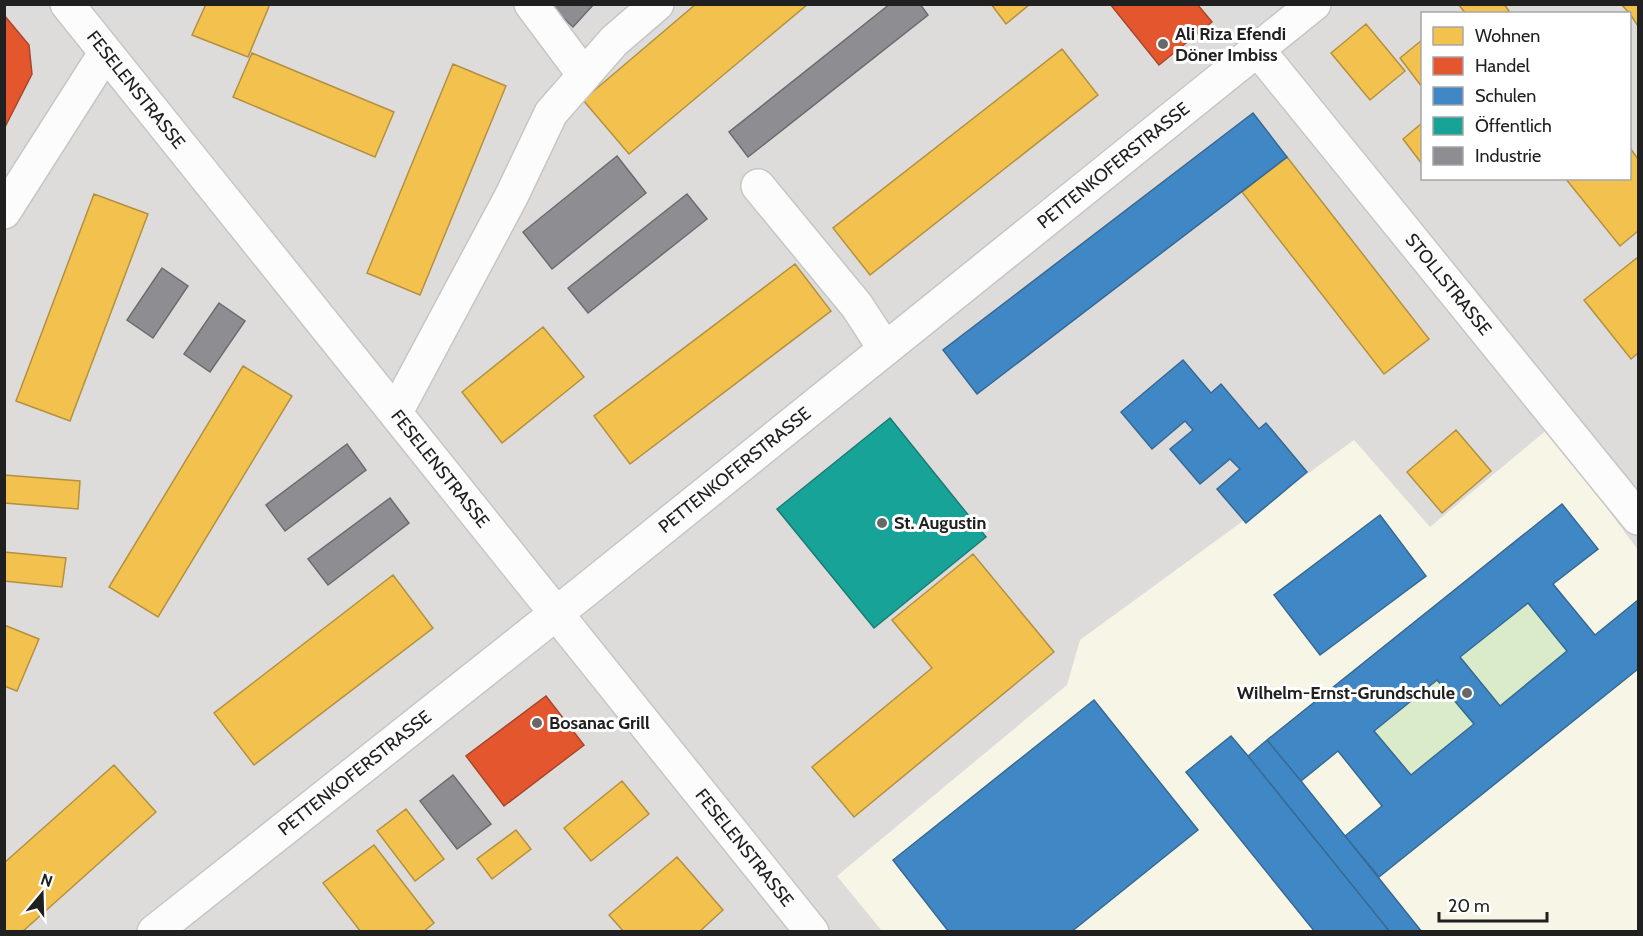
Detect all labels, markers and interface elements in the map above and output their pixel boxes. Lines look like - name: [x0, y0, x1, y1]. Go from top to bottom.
- legend: [1421, 12, 1631, 180]
- place label: Ali Riza Efendi Döner Imbiss: [1175, 23, 1286, 66]
- text: Wohnen: [1475, 25, 1540, 47]
- street label: FESELENSTRASSE: [82, 26, 190, 153]
- marker: Ali Riza Efendi Döner Imbiss: [1156, 37, 1170, 51]
- text: Handel: [1475, 55, 1530, 77]
- text: Schulen: [1475, 85, 1536, 107]
- street label: PETTENKOFERSTRASSE: [1033, 98, 1194, 233]
- text: Öffentlich: [1475, 115, 1552, 137]
- text: Industrie: [1475, 145, 1541, 167]
- street label: STOLLSTRASSE: [1401, 229, 1496, 340]
- street label: PETTENKOFERSTRASSE: [654, 402, 815, 538]
- street label: FESELENSTRASSE: [386, 405, 494, 532]
- place label: St. Augustin: [894, 512, 986, 534]
- marker: St. Augustin: [875, 516, 889, 530]
- place label: Wilhelm-Ernst-Grundschule: [1237, 682, 1455, 704]
- marker: Wilhelm-Ernst-Grundschule: [1460, 686, 1474, 700]
- street label: PETTENKOFERSTRASSE: [274, 706, 436, 840]
- place label: Bosanac Grill: [549, 712, 650, 734]
- marker: Bosanac Grill: [530, 716, 544, 730]
- street label: FESELENSTRASSE: [690, 784, 798, 911]
- north arrow: [12, 864, 72, 924]
- text: N: [38, 869, 55, 891]
- scale bar: [1439, 885, 1547, 923]
- text: 20 m: [1448, 895, 1490, 917]

